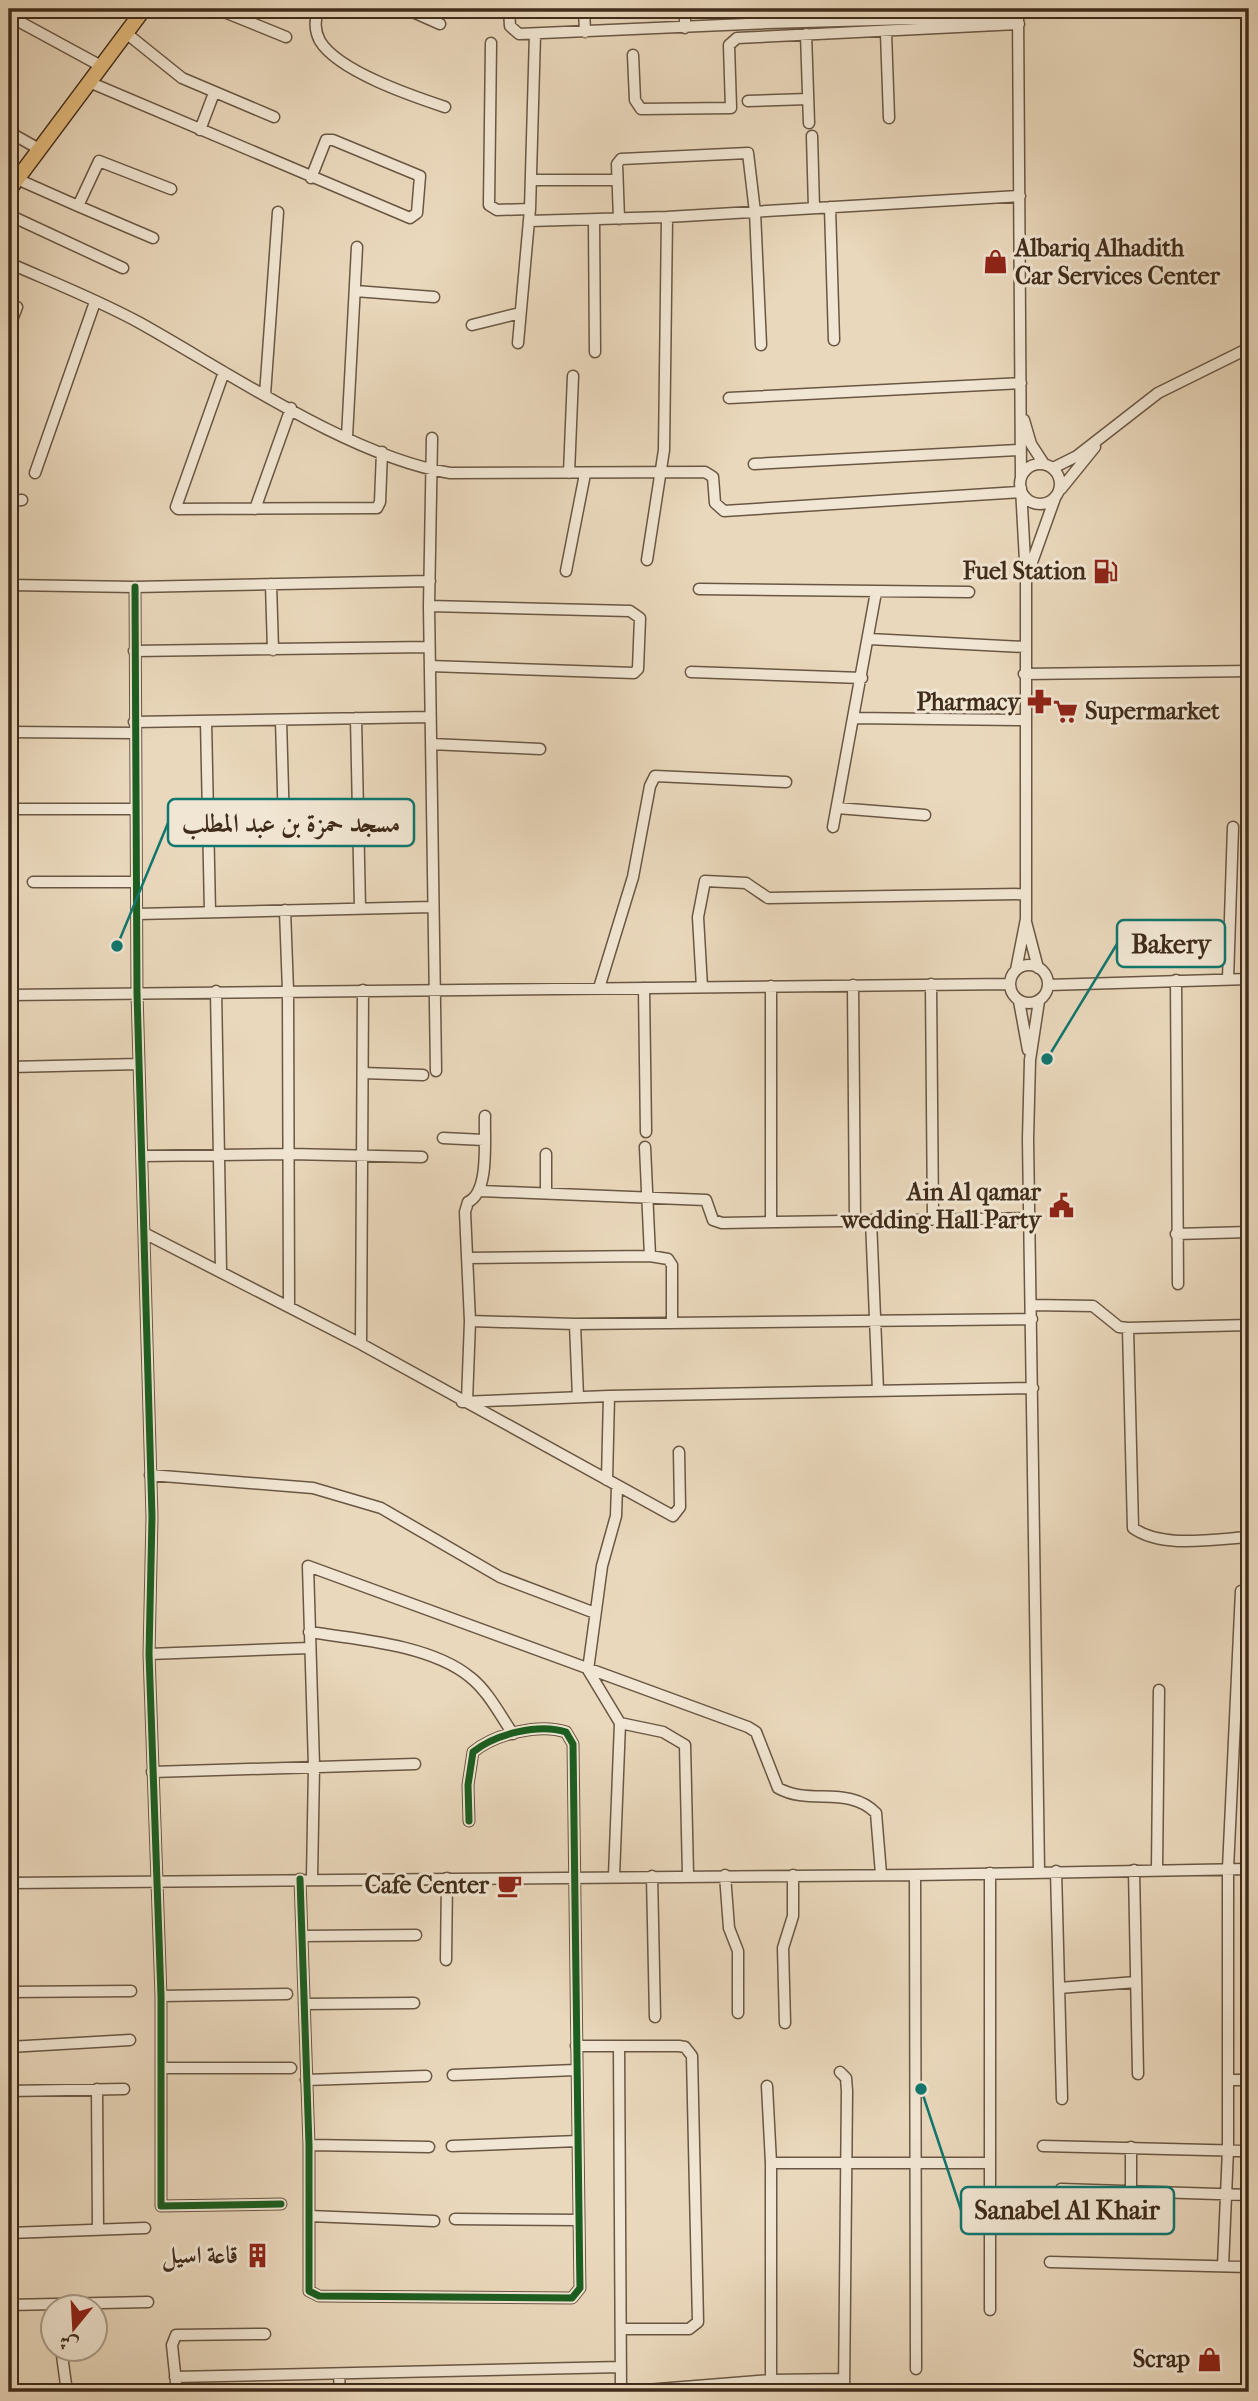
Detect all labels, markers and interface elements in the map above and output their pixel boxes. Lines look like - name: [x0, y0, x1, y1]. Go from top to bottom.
- place label: Albariq Alhadith Car Services Center: [1013, 234, 1221, 290]
- shop icon: Albariq Alhadith Car Services Center: [981, 248, 1009, 276]
- place label: Fuel Station: [962, 557, 1087, 585]
- fuel station icon: Fuel Station: [1092, 557, 1120, 585]
- place label: Pharmacy: [916, 688, 1021, 716]
- pharmacy icon: Pharmacy: [1026, 688, 1054, 716]
- supermarket icon: Supermarket: [1051, 697, 1079, 725]
- place label: Supermarket: [1085, 697, 1220, 725]
- callout: مسجد حمزة بن عبد المطلب: [168, 799, 414, 846]
- text: مسجد حمزة بن عبد المطلب: [182, 808, 400, 840]
- callout: Bakery: [1117, 920, 1225, 967]
- text: Bakery: [1131, 929, 1213, 960]
- place label: Ain Al qamar wedding Hall Party: [840, 1178, 1042, 1234]
- public building icon: Ain Al qamar wedding Hall Party: [1047, 1192, 1075, 1220]
- place label: Cafe Center: [365, 1871, 490, 1899]
- cafe icon: Cafe Center: [495, 1871, 523, 1899]
- callout: Sanabel Al Khair: [961, 2187, 1174, 2234]
- text: Sanabel Al Khair: [974, 2195, 1161, 2226]
- place label: قاعة اسيل: [162, 2241, 238, 2272]
- building icon: قاعة اسيل: [244, 2241, 272, 2269]
- north arrow: [38, 2292, 108, 2362]
- text: ش: [57, 2330, 81, 2357]
- place label: Scrap: [1133, 2345, 1190, 2373]
- shop icon: Scrap: [1196, 2345, 1224, 2373]

